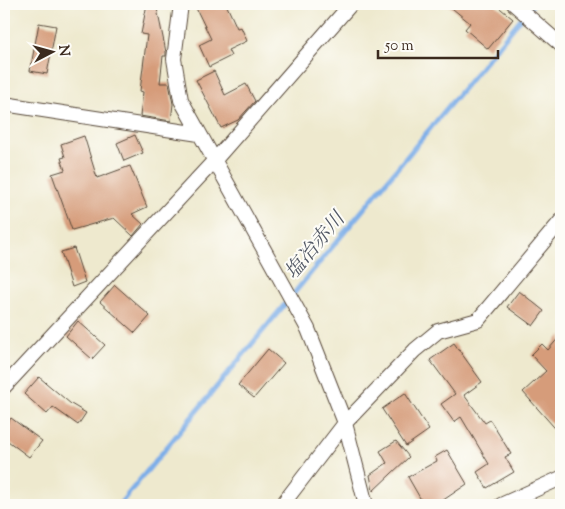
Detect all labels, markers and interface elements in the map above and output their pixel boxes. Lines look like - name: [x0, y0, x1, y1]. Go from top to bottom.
- north arrow: [28, 28, 78, 78]
- scale bar: [378, 28, 498, 60]
- text: 50 m: [384, 36, 414, 57]
- text: N: [52, 44, 73, 57]
- water label: 塩冶赤川: [279, 205, 354, 287]

